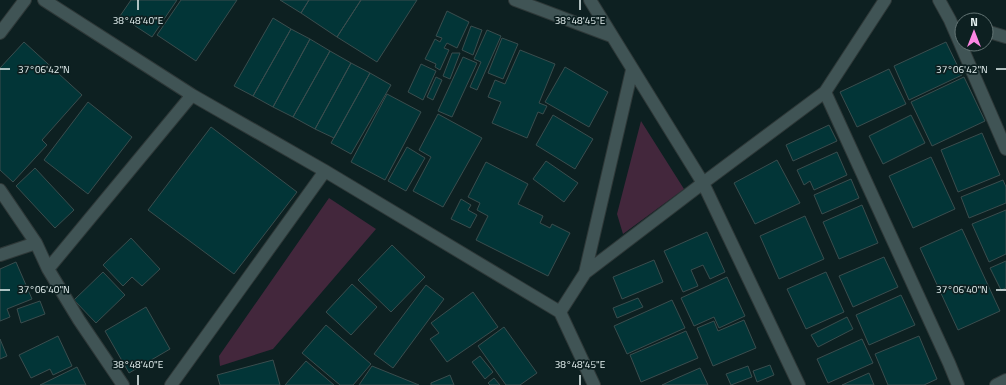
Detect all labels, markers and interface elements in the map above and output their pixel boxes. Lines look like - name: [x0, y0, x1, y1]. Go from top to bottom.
- north arrow: [954, 12, 994, 52]
- text: 38°48'40"E: [113, 13, 164, 28]
- text: 38°48'45"E: [555, 13, 606, 28]
- text: N: [970, 14, 978, 30]
- text: 37°06'42"N: [18, 62, 70, 77]
- text: 37°06'42"N: [936, 62, 988, 77]
- text: 37°06'40"N: [18, 282, 70, 297]
- text: 37°06'40"N: [936, 282, 988, 297]
- text: 38°48'40"E: [113, 357, 164, 372]
- text: 38°48'45"E: [555, 357, 606, 372]

